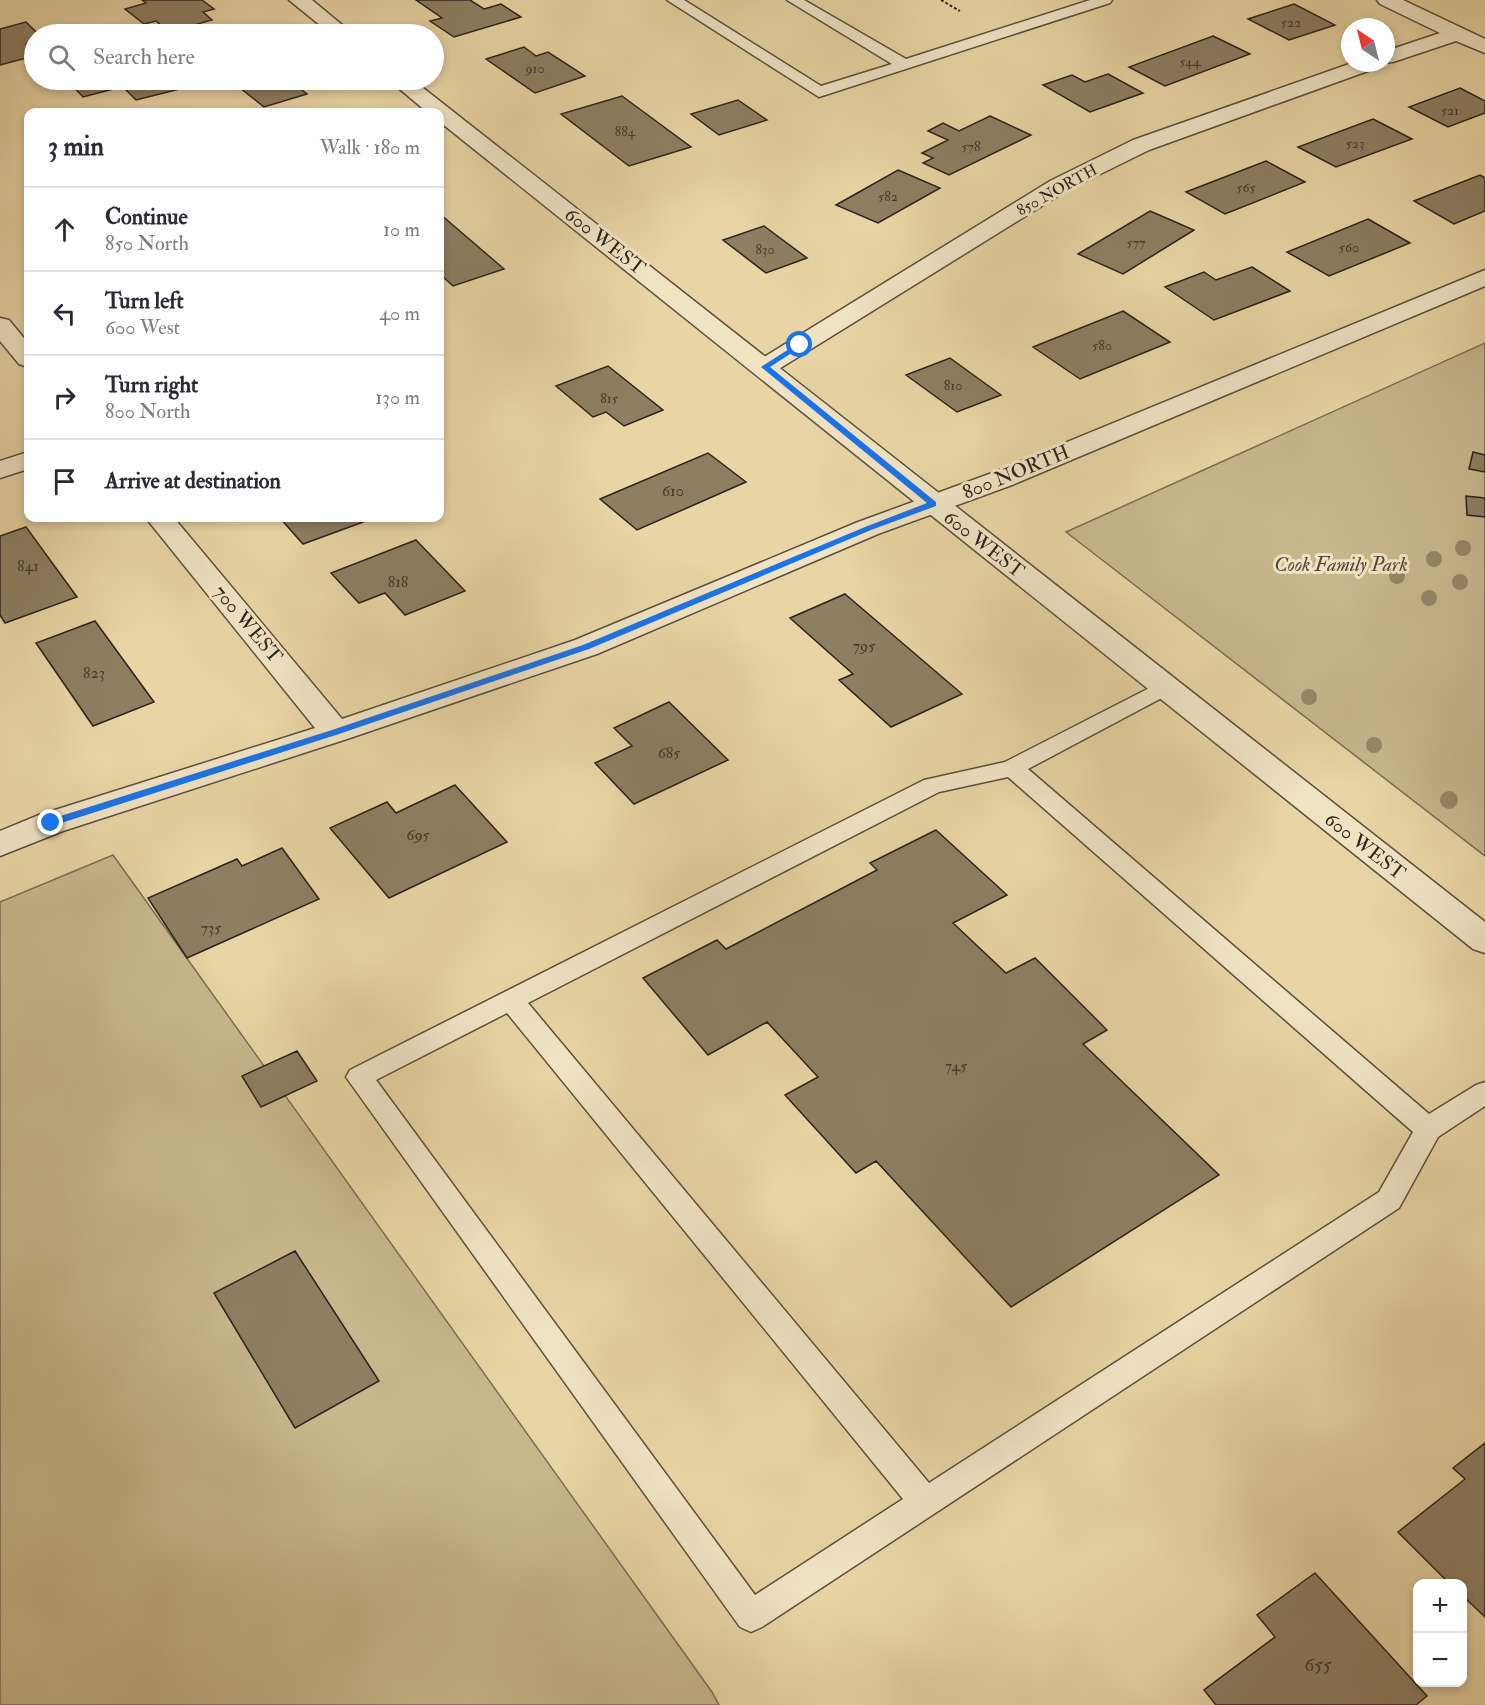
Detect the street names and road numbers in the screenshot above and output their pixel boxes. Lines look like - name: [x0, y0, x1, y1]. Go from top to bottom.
- street label: 850 NORTH: [1013, 160, 1101, 220]
- street label: 600 WEST: [560, 202, 650, 280]
- street label: 800 NORTH: [959, 439, 1073, 505]
- street label: 600 WEST: [939, 505, 1029, 583]
- street label: 700 WEST: [208, 580, 288, 668]
- street label: 600 WEST: [1320, 807, 1410, 885]

